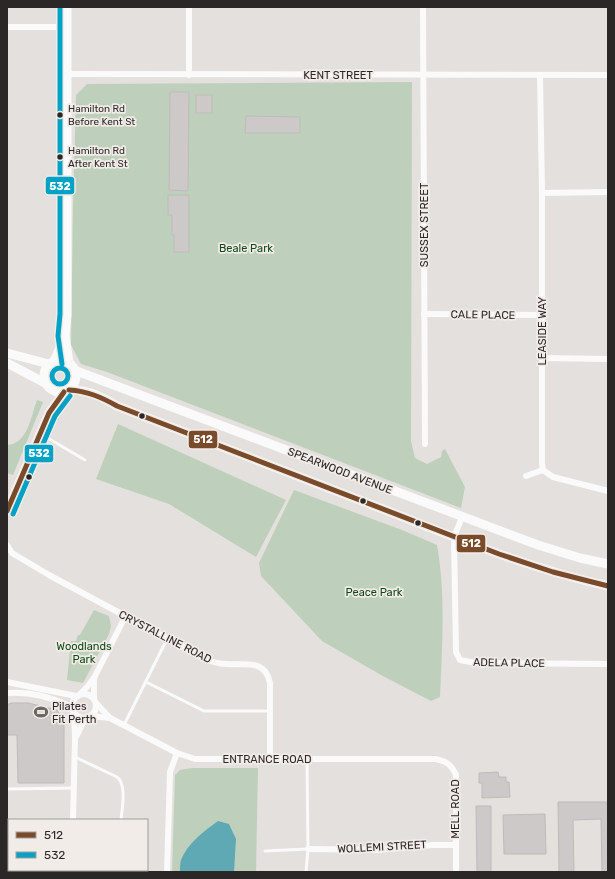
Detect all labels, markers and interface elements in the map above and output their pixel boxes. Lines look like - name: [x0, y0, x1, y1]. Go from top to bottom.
- street label: KENT STREET: [303, 69, 373, 82]
- place label: Hamilton Rd Before Kent St: [68, 103, 135, 128]
- marker: Hamilton Rd Before Kent St: [55, 110, 65, 120]
- place label: Hamilton Rd After Kent St: [68, 145, 128, 170]
- marker: Hamilton Rd After Kent St: [55, 152, 65, 162]
- line badge: 532: [45, 176, 75, 195]
- text: 532: [49, 180, 71, 193]
- street label: SUSSEX STREET: [418, 182, 431, 267]
- park label: Beale Park: [219, 242, 273, 255]
- street label: LEASIDE WAY: [536, 297, 549, 365]
- street label: CALE PLACE: [451, 308, 516, 322]
- unlabelled marker: [137, 411, 147, 421]
- line badge: 512: [188, 430, 218, 449]
- text: 512: [193, 433, 213, 446]
- line badge: 532: [24, 444, 54, 463]
- street label: SPEARWOOD AVENUE: [286, 445, 395, 497]
- text: 532: [28, 447, 50, 460]
- unlabelled marker: [24, 472, 34, 482]
- unlabelled marker: [358, 496, 368, 506]
- unlabelled marker: [413, 518, 423, 528]
- line badge: 512: [456, 534, 486, 553]
- text: 512: [461, 537, 481, 550]
- park label: Peace Park: [345, 586, 403, 599]
- street label: CRYSTALLINE ROAD: [116, 608, 214, 666]
- park label: Woodlands Park: [56, 640, 112, 666]
- street label: ADELA PLACE: [473, 656, 545, 670]
- place label: Pilates Fit Perth: [52, 700, 96, 726]
- sports icon: Pilates Fit Perth: [33, 704, 49, 720]
- street label: ENTRANCE ROAD: [222, 753, 312, 766]
- street label: MELL ROAD: [449, 779, 462, 839]
- legend: [8, 819, 148, 871]
- text: 512: [44, 828, 63, 842]
- street label: WOLLEMI STREET: [337, 838, 428, 856]
- text: 532: [44, 848, 65, 862]

